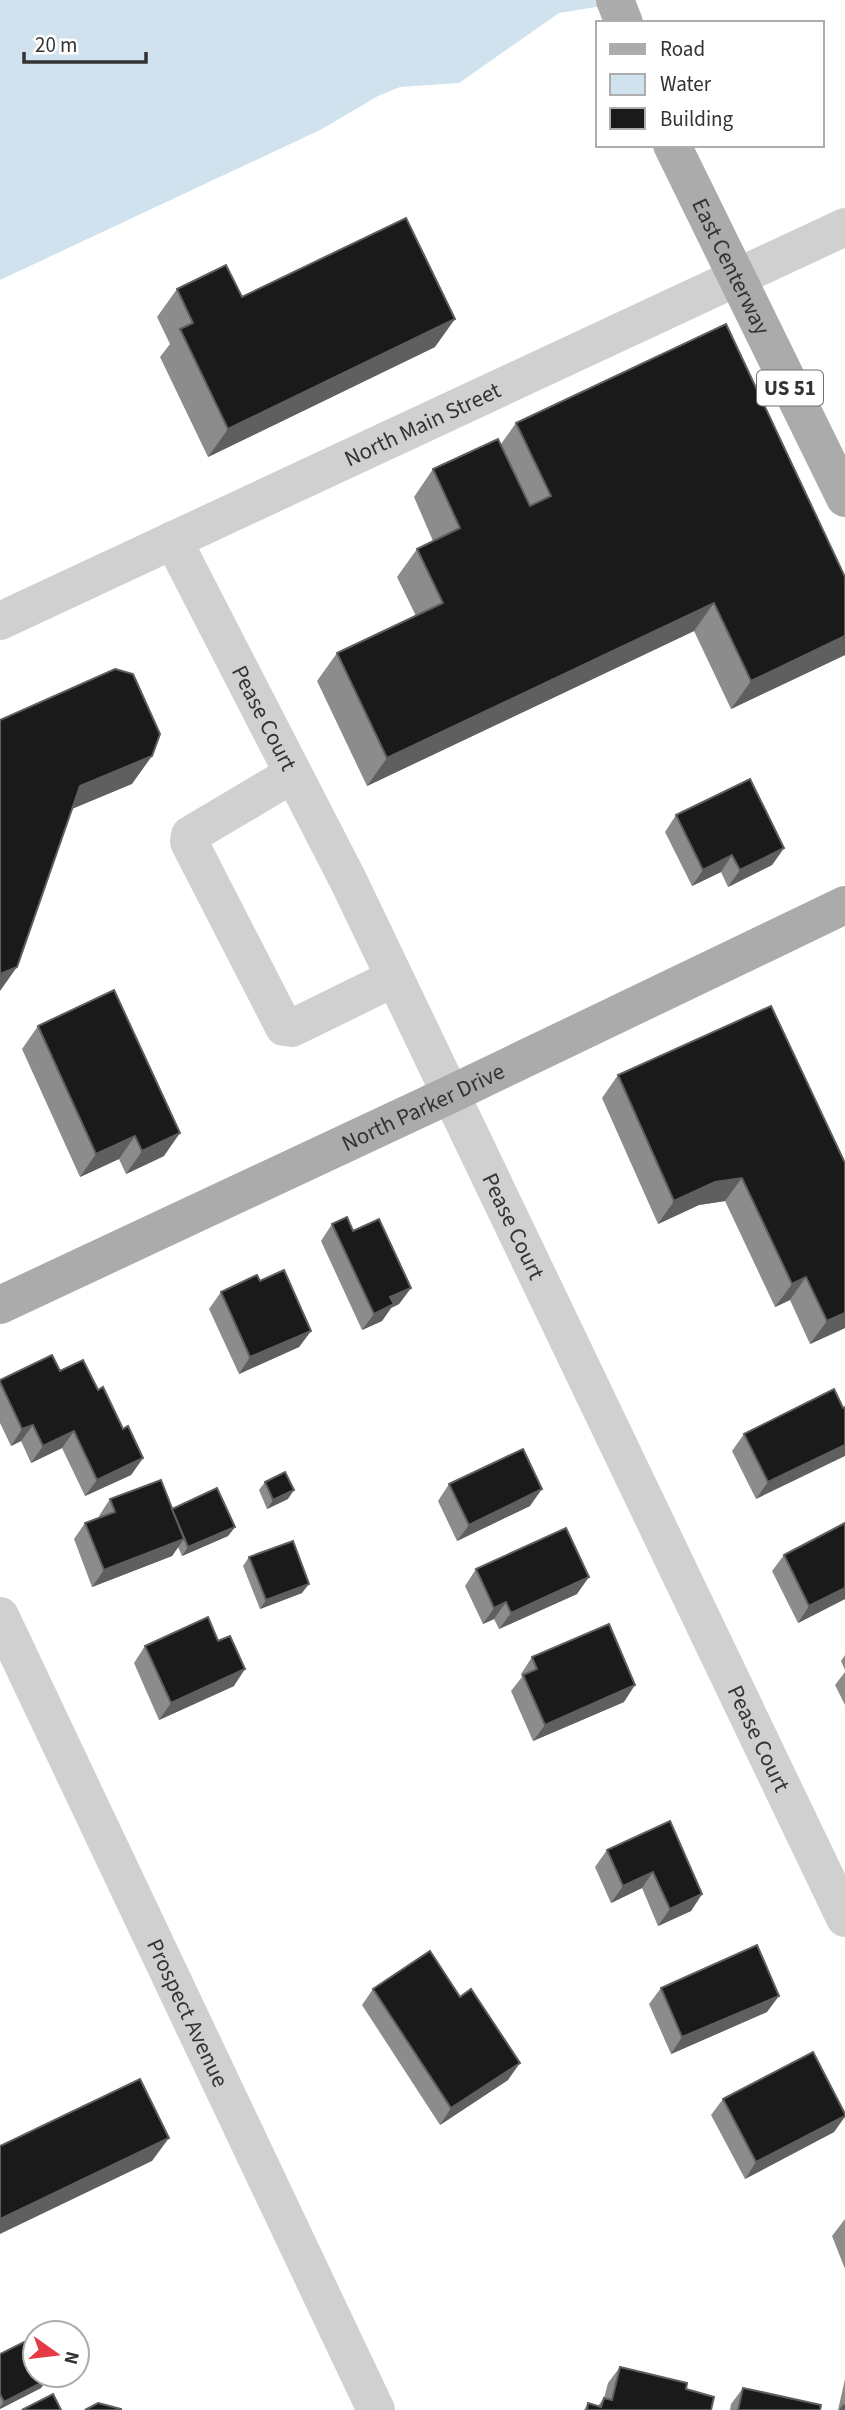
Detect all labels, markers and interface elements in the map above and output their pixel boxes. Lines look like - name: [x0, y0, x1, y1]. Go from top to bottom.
- scale bar: [24, 21, 147, 65]
- legend: [596, 21, 824, 147]
- text: 20 m: [35, 30, 77, 60]
- text: Road: [660, 34, 705, 64]
- text: Water: [660, 69, 712, 99]
- text: Building: [660, 104, 734, 134]
- street label: East Centerway: [683, 193, 779, 341]
- road number: US 51: [757, 370, 823, 406]
- street label: North Main Street: [339, 374, 506, 475]
- street label: Pease Court: [223, 659, 305, 777]
- street label: North Parker Drive: [336, 1055, 510, 1160]
- street label: Pease Court: [474, 1167, 553, 1285]
- street label: Pease Court: [719, 1680, 798, 1798]
- street label: Prospect Avenue: [138, 1933, 237, 2093]
- north arrow: [21, 2319, 91, 2389]
- text: N: [56, 2348, 86, 2367]

